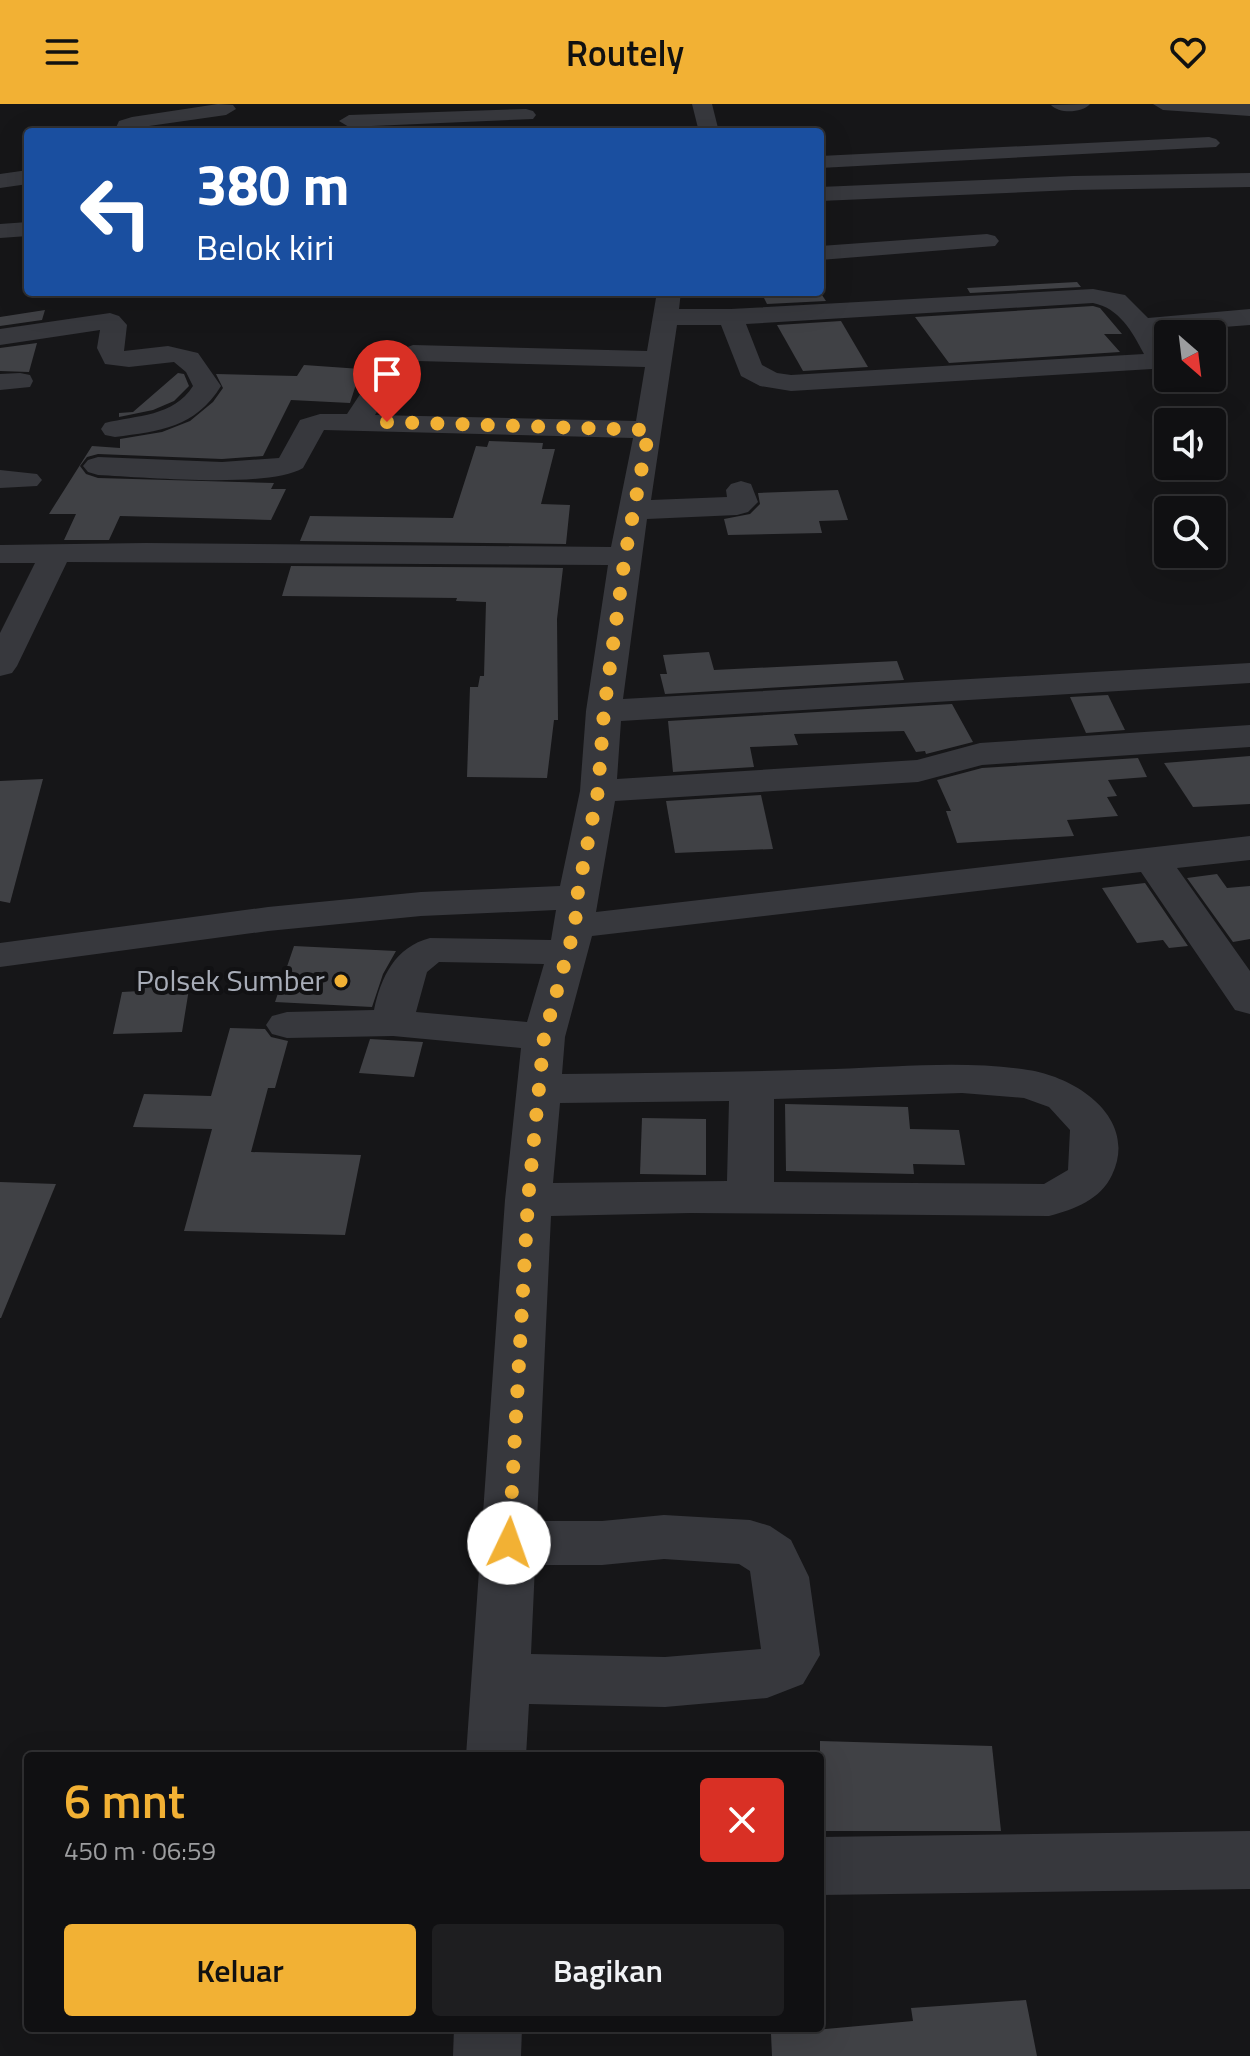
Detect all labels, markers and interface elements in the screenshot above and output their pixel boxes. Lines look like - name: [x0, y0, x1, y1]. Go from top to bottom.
- text: Routely: [566, 25, 684, 80]
- icon: menu: [40, 30, 84, 74]
- icon: heart: [1166, 30, 1210, 74]
- text: 380 m: [196, 142, 349, 227]
- icon: left: [64, 160, 168, 264]
- text: Belok kiri: [196, 219, 334, 274]
- north arrow: [1154, 320, 1226, 392]
- map controls: [1154, 320, 1226, 568]
- pin: [353, 340, 421, 422]
- icon: arrive: [365, 352, 409, 396]
- button: sound: [1154, 408, 1226, 480]
- button: search: [1154, 496, 1226, 568]
- place label: Polsek Sumber: [136, 957, 325, 1003]
- marker: Polsek Sumber: [332, 972, 350, 990]
- position arrow: [467, 1501, 551, 1585]
- text: 6 mnt: [64, 1764, 185, 1837]
- button: close: [700, 1778, 784, 1862]
- text: 450 m · 06:59: [64, 1831, 216, 1870]
- button: Keluar: [64, 1924, 416, 2016]
- button: Bagikan: [432, 1924, 784, 2016]

